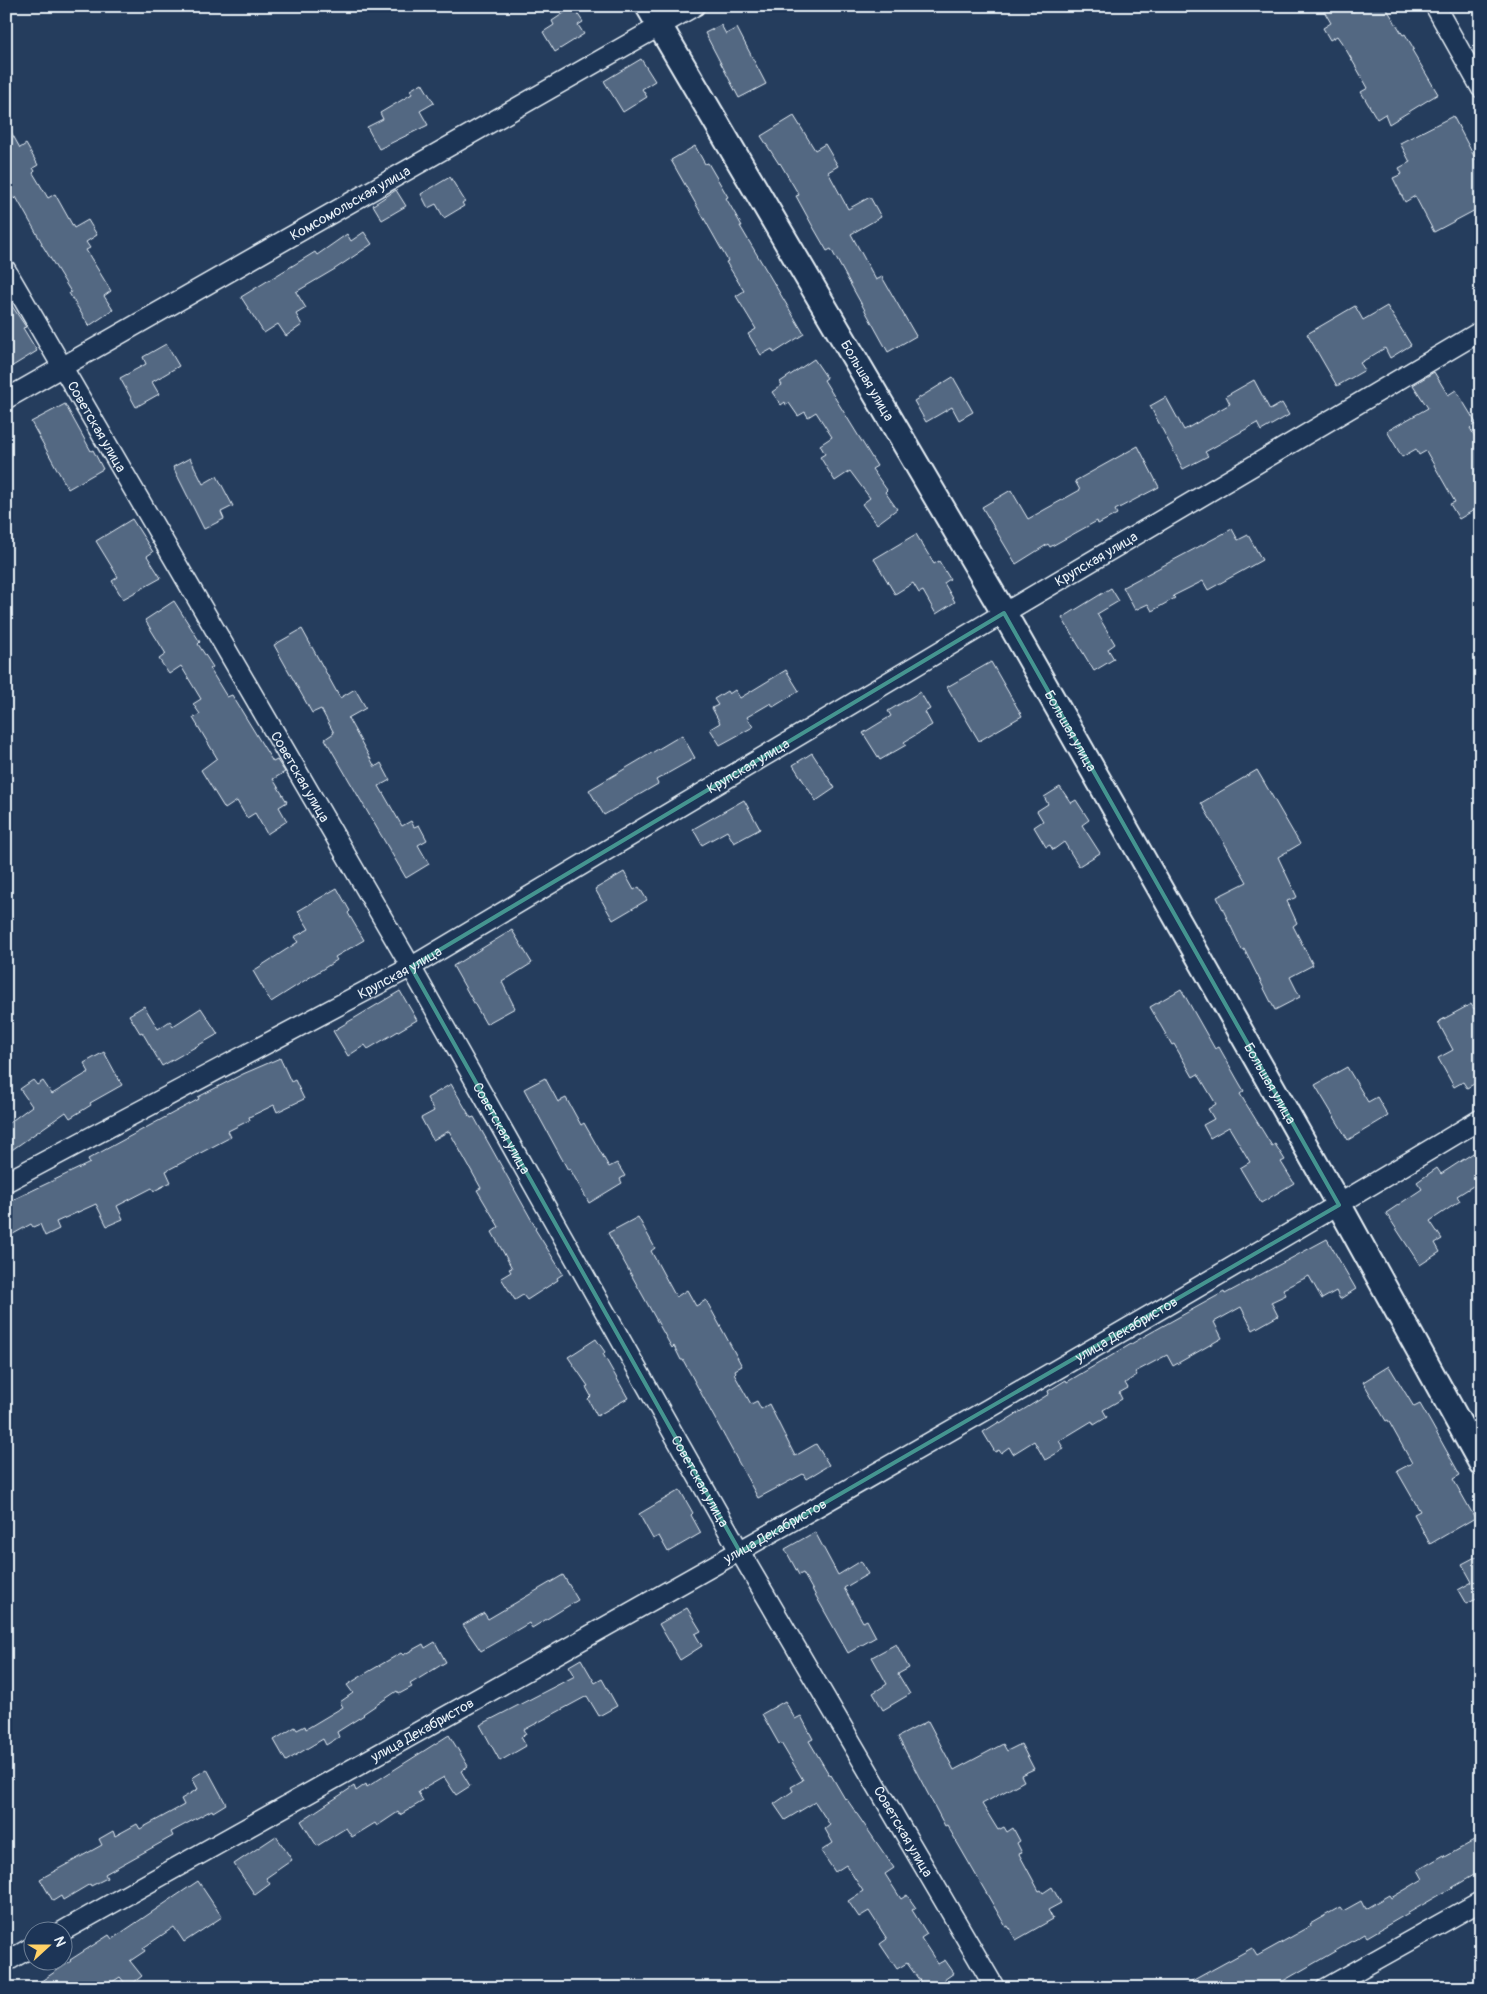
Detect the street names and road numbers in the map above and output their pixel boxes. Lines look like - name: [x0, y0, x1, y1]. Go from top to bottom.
- street label: Комсомольская улица: [287, 162, 413, 244]
- street label: Большая улица: [837, 337, 898, 424]
- street label: Советская улица: [64, 378, 130, 475]
- street label: Крупская улица: [1052, 528, 1140, 590]
- street label: Большая улица: [1041, 687, 1100, 774]
- street label: Советская улица: [267, 728, 333, 825]
- street label: Крупская улица: [704, 735, 792, 797]
- street label: Крупская улица: [355, 942, 445, 1002]
- street label: Большая улица: [1240, 1040, 1300, 1127]
- street label: Советская улица: [469, 1079, 534, 1177]
- street label: улица Декабристов: [1071, 1293, 1181, 1366]
- street label: Советская улица: [668, 1432, 733, 1530]
- street label: улица Декабристов: [720, 1495, 830, 1567]
- street label: улица Декабристов: [367, 1694, 477, 1766]
- street label: Советская улица: [870, 1783, 937, 1880]

